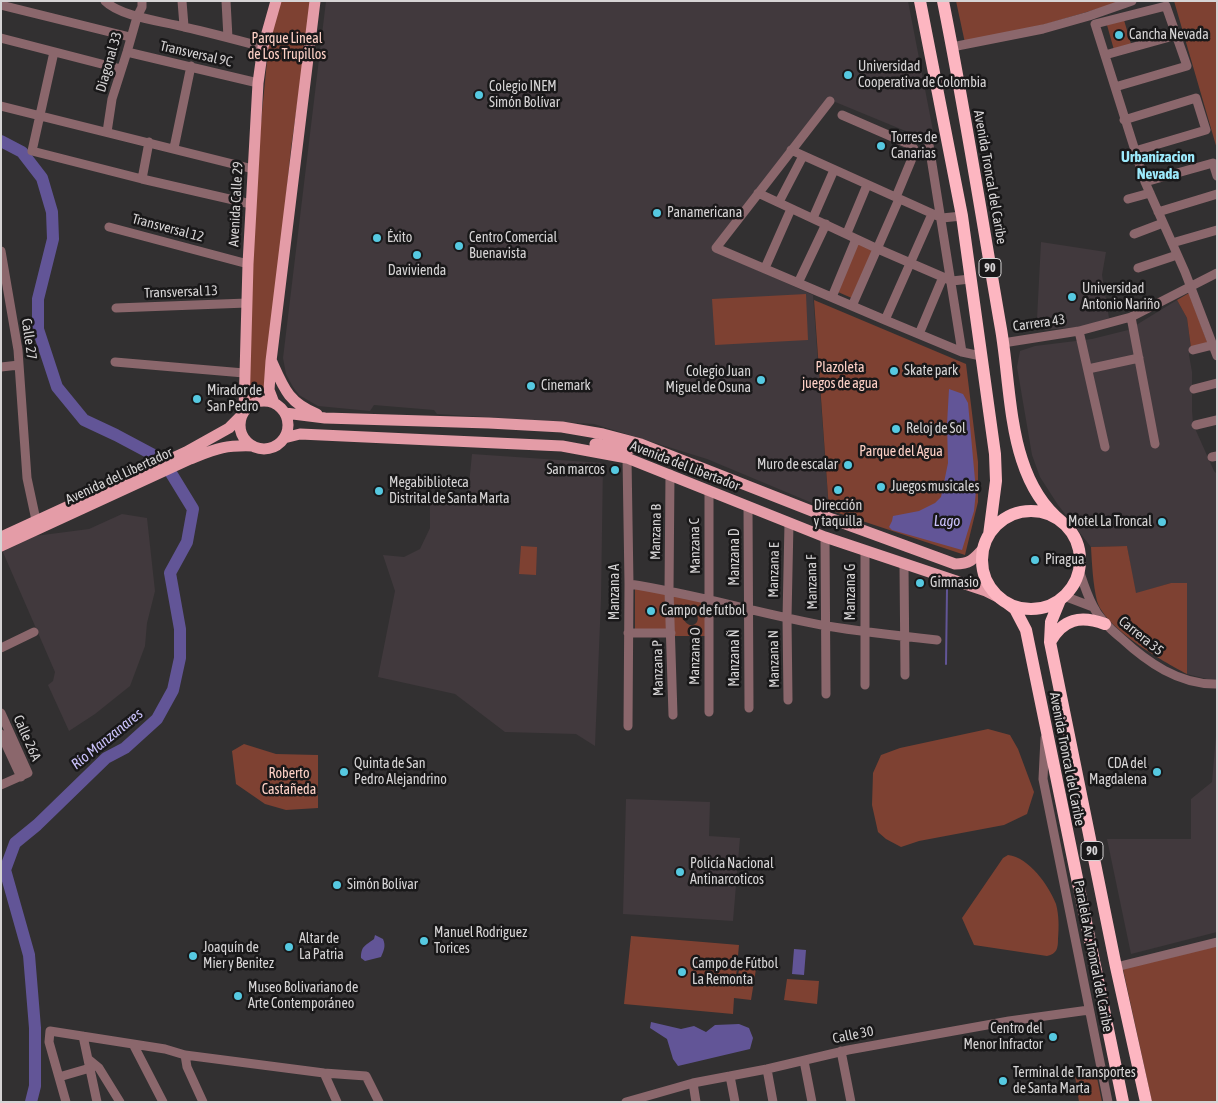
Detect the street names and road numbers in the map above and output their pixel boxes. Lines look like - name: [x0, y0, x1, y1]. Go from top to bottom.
- street label: Diagonal 33: [92, 30, 126, 94]
- street label: Transversal 9C: [158, 38, 234, 70]
- street label: Avenida Troncal del Caribe: [970, 109, 1010, 245]
- street label: Avenida Calle 29: [225, 161, 247, 247]
- street label: Transversal 12: [130, 210, 206, 246]
- road number: 90: [979, 258, 1001, 278]
- street label: Transversal 13: [144, 282, 218, 302]
- street label: Carrera 43: [1012, 311, 1066, 335]
- street label: Calle 27: [18, 317, 40, 361]
- street label: Avenida del Libertador: [628, 437, 742, 495]
- street label: Avenida del Libertador: [63, 444, 175, 508]
- street label: Manzana B: [647, 504, 665, 560]
- street label: Manzana C: [686, 518, 704, 574]
- street label: Manzana D: [727, 528, 743, 586]
- street label: Manzana E: [765, 542, 783, 598]
- street label: Manzana F: [803, 554, 821, 610]
- street label: Manzana A: [607, 564, 623, 620]
- street label: Manzana G: [843, 564, 859, 620]
- street label: Carrera 35: [1115, 613, 1167, 659]
- street label: Manzana O: [686, 627, 704, 685]
- street label: Manzana Ñ: [727, 629, 743, 687]
- street label: Manzana N: [765, 630, 783, 688]
- street label: Manzana P: [649, 640, 667, 696]
- street label: Avenida Troncal del Caribe: [1046, 691, 1088, 827]
- street label: Calle 26A: [9, 712, 45, 764]
- road number: 90: [1081, 841, 1103, 860]
- street label: Paralela Av. Troncal del Caribe: [1070, 879, 1116, 1033]
- street label: Calle 30: [831, 1023, 875, 1047]

